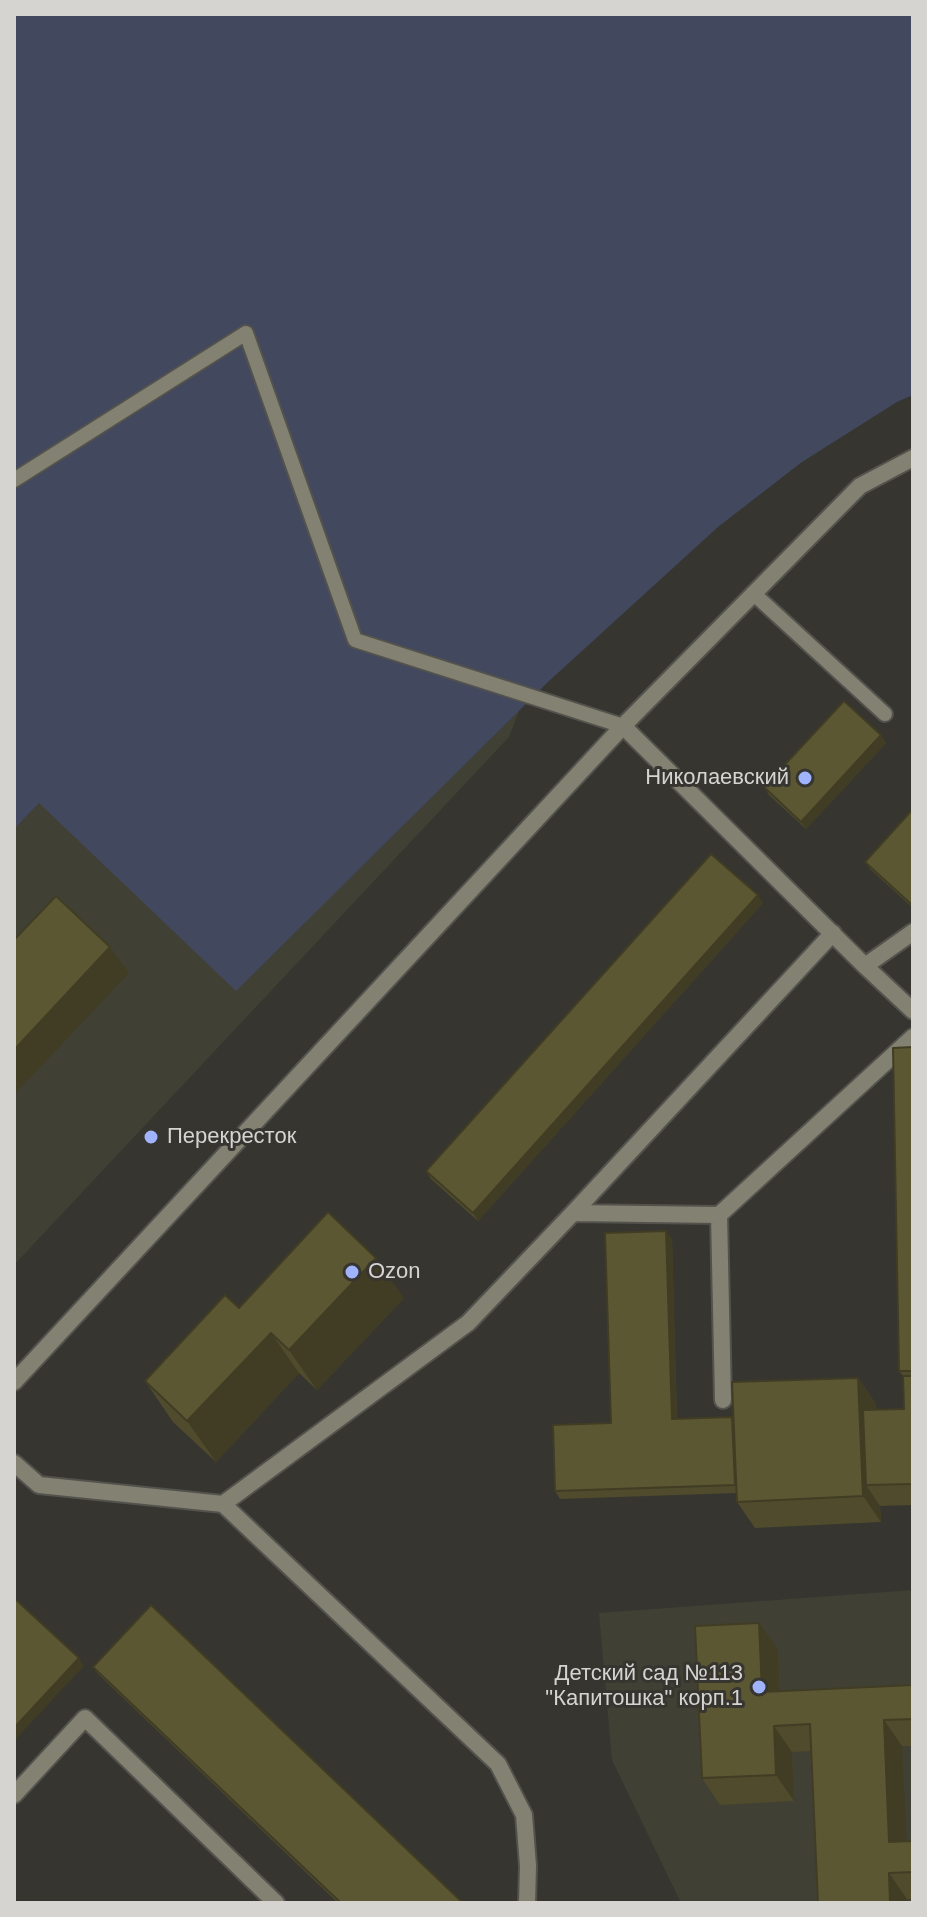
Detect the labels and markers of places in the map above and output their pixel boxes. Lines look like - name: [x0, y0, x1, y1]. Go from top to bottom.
- place label: Николаевский: [645, 765, 789, 791]
- marker: Николаевский: [796, 769, 814, 787]
- place label: Перекресток: [167, 1124, 296, 1150]
- marker: Перекресток: [142, 1128, 160, 1146]
- place label: Ozon: [368, 1259, 421, 1285]
- marker: Ozon: [343, 1263, 361, 1281]
- place label: Детский сад №113 "Капитошка" корп.1: [545, 1661, 743, 1712]
- marker: Детский сад №113 "Капитошка" корп.1: [750, 1678, 768, 1696]

